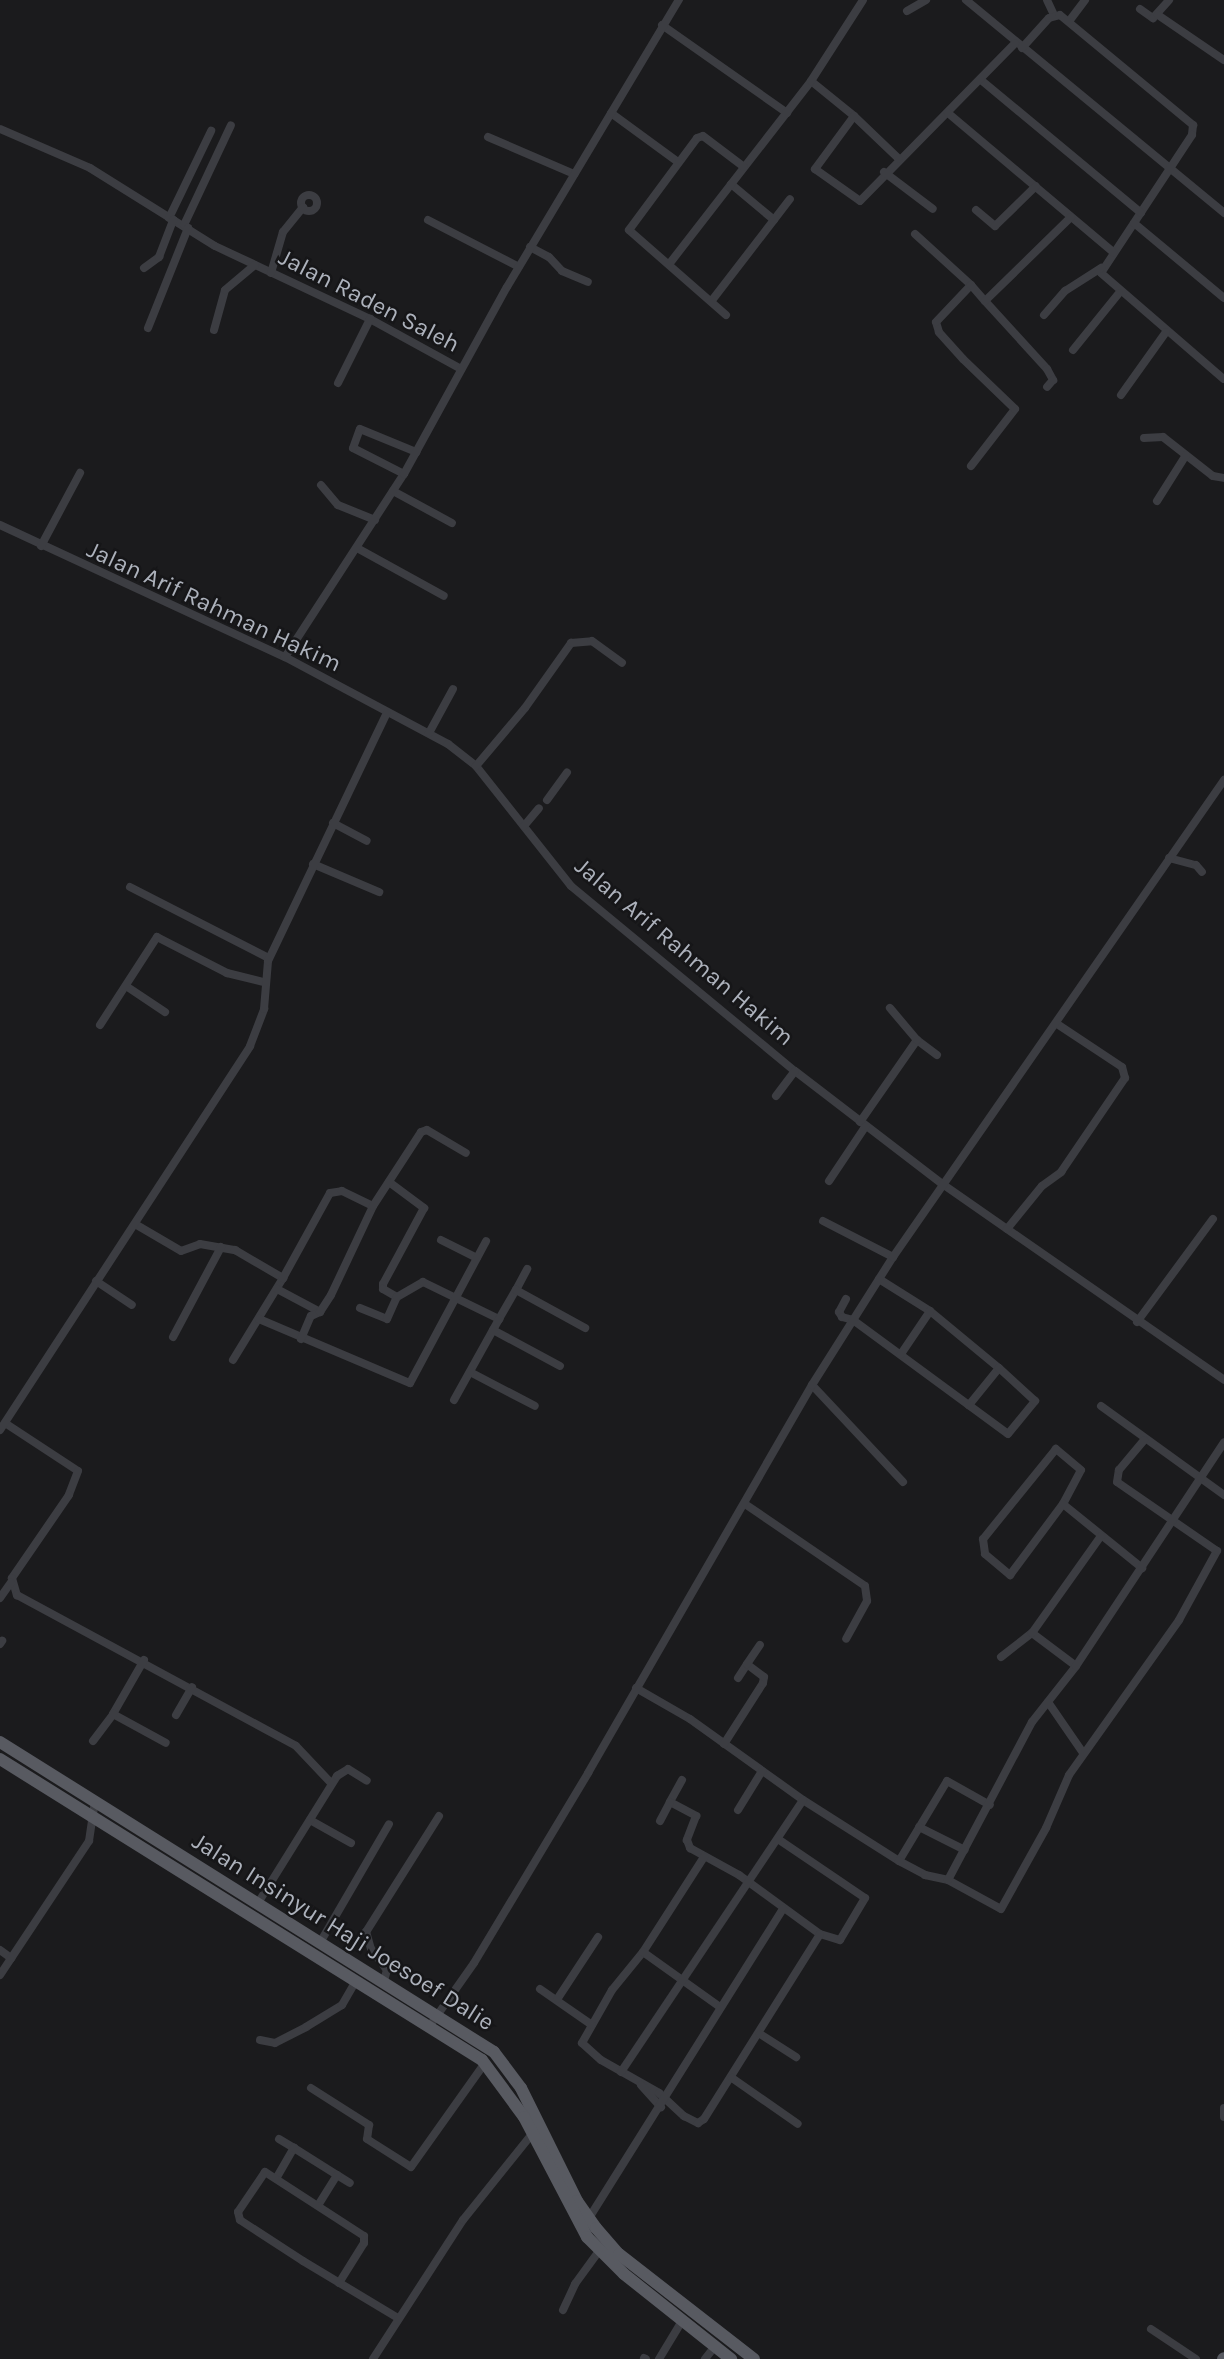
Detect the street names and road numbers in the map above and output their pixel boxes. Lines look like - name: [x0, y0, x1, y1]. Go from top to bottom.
- street label: Jalan Raden Saleh: [274, 243, 464, 359]
- street label: Jalan Arif Rahman Hakim: [82, 535, 346, 679]
- street label: Jalan Arif Rahman Hakim: [569, 852, 799, 1052]
- street label: Jalan Insinyur Haji Joesoef Dalie: [187, 1827, 499, 2037]

